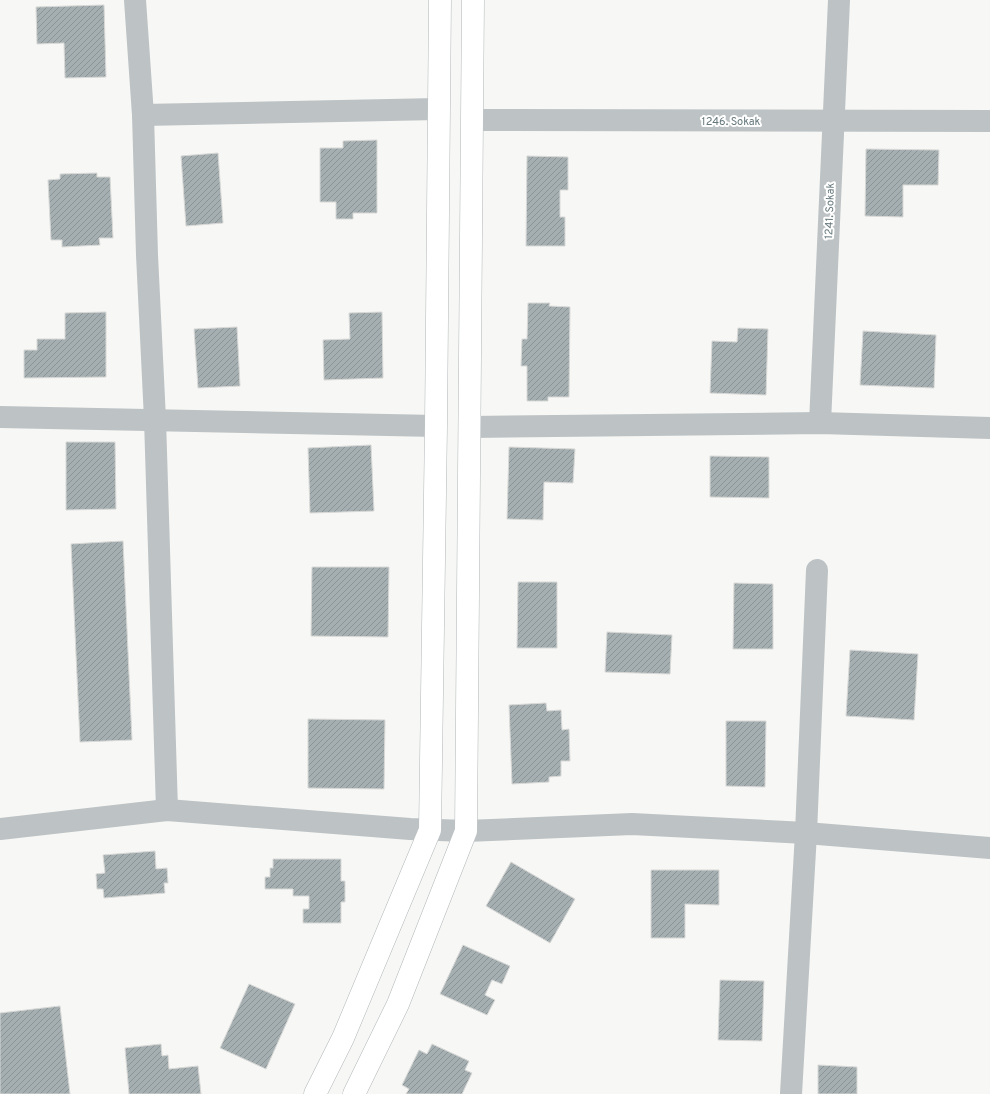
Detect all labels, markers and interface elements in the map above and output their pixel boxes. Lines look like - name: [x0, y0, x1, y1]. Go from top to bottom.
- street label: 1246. Sokak: [702, 115, 761, 129]
- street label: 1241. Sokak: [822, 182, 838, 239]

